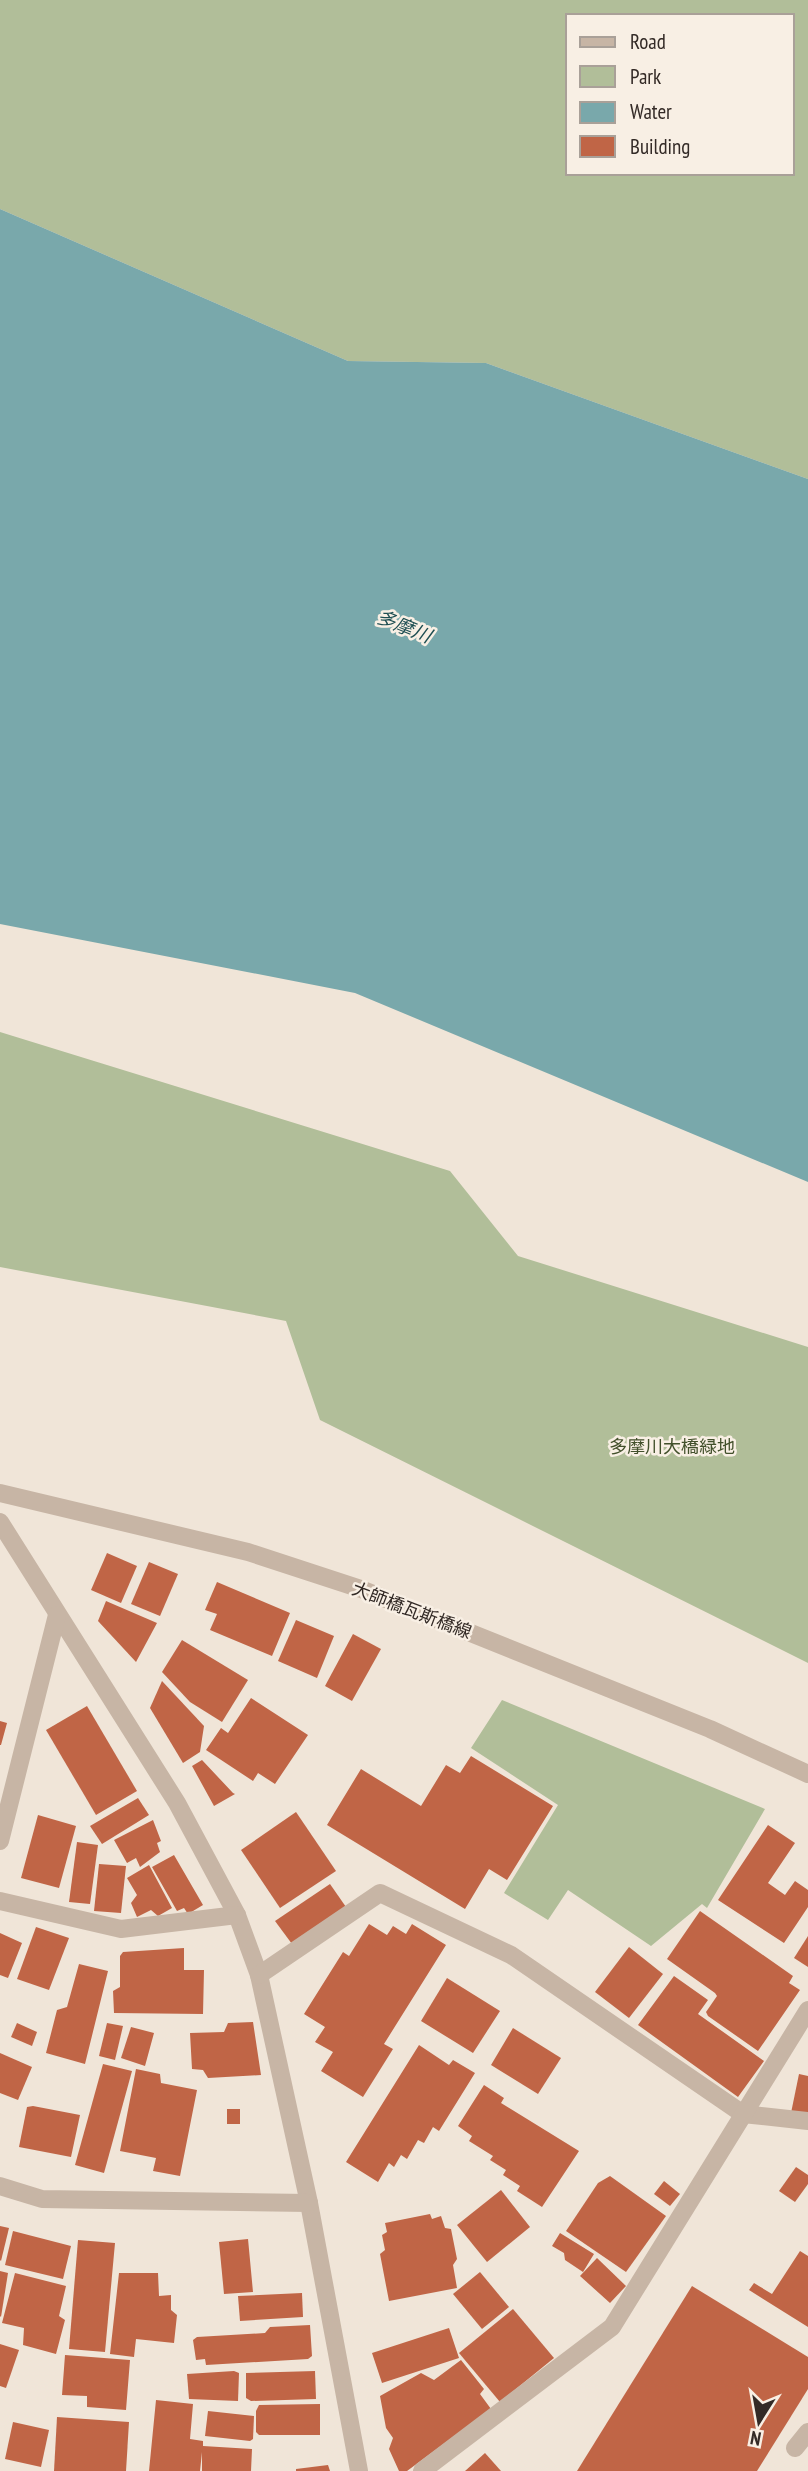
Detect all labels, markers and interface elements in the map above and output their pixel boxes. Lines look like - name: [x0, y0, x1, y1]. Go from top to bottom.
- legend: [566, 14, 794, 175]
- text: Road: [630, 28, 666, 55]
- text: Park: [630, 63, 661, 90]
- text: Water: [630, 98, 672, 125]
- text: Building: [630, 133, 690, 160]
- water label: 多摩川: [373, 604, 437, 649]
- park label: 多摩川大橋緑地: [609, 1435, 735, 1458]
- street label: 大師橋瓦斯橋線: [349, 1577, 475, 1643]
- north arrow: [724, 2387, 794, 2457]
- text: N: [748, 2426, 763, 2451]

